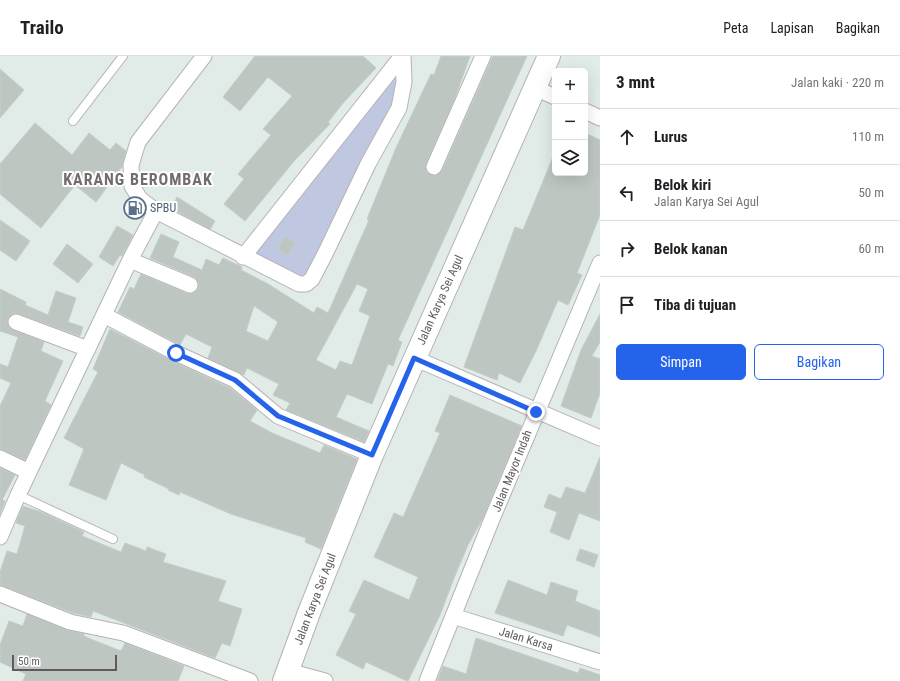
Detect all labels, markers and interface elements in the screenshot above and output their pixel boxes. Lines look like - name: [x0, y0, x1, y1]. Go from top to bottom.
- text: Trailo: [20, 16, 64, 39]
- text: Peta: [723, 20, 748, 36]
- text: Lapisan: [770, 20, 814, 36]
- text: Bagikan: [836, 20, 880, 36]
- map controls: [552, 68, 588, 176]
- button: +: [552, 68, 588, 104]
- text: 3 mnt: [616, 72, 655, 92]
- text: Jalan kaki · 220 m: [791, 75, 884, 90]
- button: −: [552, 104, 588, 140]
- icon: ahead: [616, 126, 638, 148]
- text: Lurus: [654, 128, 688, 146]
- text: 110 m: [852, 129, 884, 144]
- button: layers: [552, 140, 588, 176]
- district label: KARANG BEROMBAK: [63, 170, 213, 189]
- text: Belok kiri: [654, 176, 711, 194]
- icon: left: [616, 182, 638, 204]
- text: 50 m: [858, 185, 884, 200]
- text: Jalan Karya Sei Agul: [654, 194, 759, 209]
- fuel station icon: SPBU: [122, 195, 148, 221]
- place label: SPBU: [150, 201, 176, 215]
- icon: right: [616, 238, 638, 260]
- text: Belok kanan: [654, 240, 728, 258]
- text: 60 m: [858, 241, 884, 256]
- street label: Jalan Karya Sei Agul: [414, 253, 466, 347]
- icon: arrive: [616, 294, 638, 316]
- text: Tiba di tujuan: [654, 296, 736, 314]
- route start: [167, 344, 185, 362]
- button: Simpan: [616, 344, 746, 380]
- button: Bagikan: [754, 344, 884, 380]
- route end: [527, 403, 545, 421]
- street label: Jalan Mayor Indah: [489, 428, 535, 514]
- street label: Jalan Karya Sei Agul: [291, 551, 339, 647]
- street label: Jalan Karsa: [497, 624, 555, 654]
- scale bar: [12, 653, 117, 672]
- text: 50 m: [18, 655, 40, 668]

